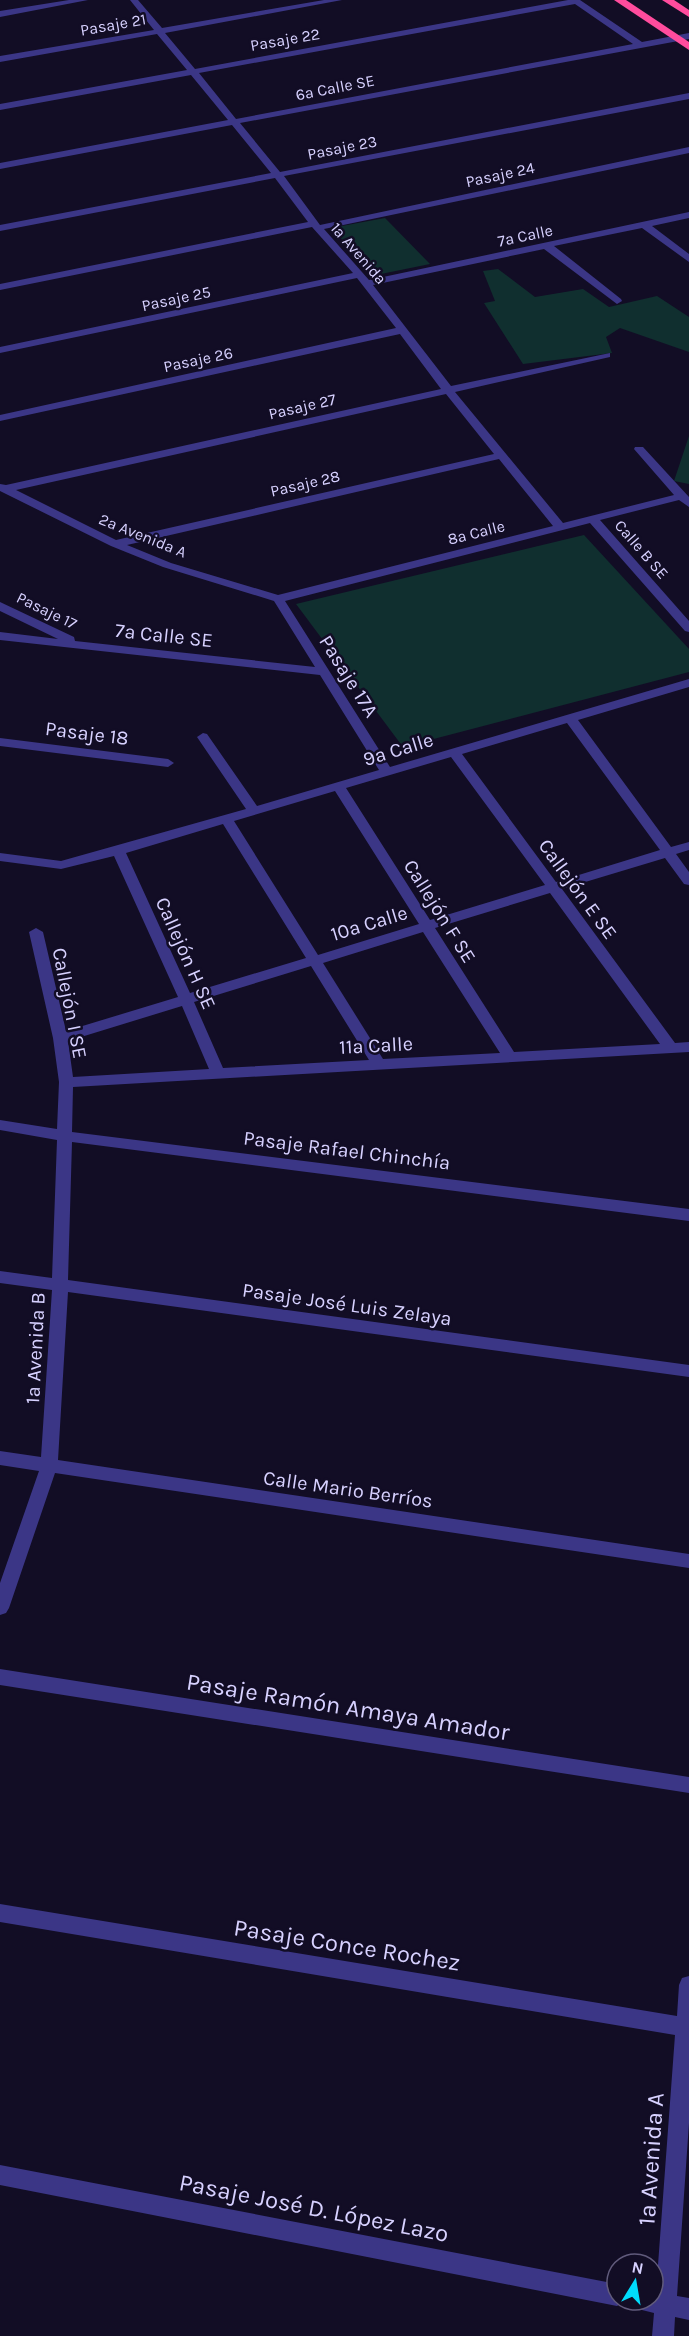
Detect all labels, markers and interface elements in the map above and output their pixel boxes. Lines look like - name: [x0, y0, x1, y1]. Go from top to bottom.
- street label: Pasaje 21: [79, 9, 147, 40]
- street label: Pasaje 22: [249, 24, 321, 55]
- street label: 6a Calle SE: [294, 71, 376, 104]
- street label: Pasaje 23: [306, 131, 379, 164]
- street label: Pasaje 24: [464, 158, 536, 191]
- street label: 1a Avenida: [327, 219, 391, 288]
- street label: 7a Calle: [496, 220, 554, 251]
- street label: Pasaje 25: [140, 282, 212, 315]
- street label: Pasaje 26: [162, 343, 234, 376]
- street label: Pasaje 27: [267, 389, 338, 423]
- street label: Pasaje 28: [268, 466, 342, 501]
- street label: 2a Avenida A: [96, 509, 189, 562]
- street label: 8a Calle: [446, 516, 507, 549]
- street label: Calle B SE: [611, 516, 672, 583]
- street label: Pasaje 17: [14, 588, 80, 633]
- street label: 7a Calle SE: [114, 619, 214, 652]
- street label: Pasaje 17A: [314, 631, 383, 722]
- street label: Pasaje 18: [44, 717, 130, 750]
- street label: 9a Calle: [360, 728, 436, 771]
- street label: Callejón E SE: [534, 835, 622, 944]
- street label: Callejón F SE: [399, 855, 480, 967]
- street label: Callejón H SE: [151, 894, 220, 1013]
- street label: 10a Calle: [328, 901, 410, 946]
- street label: Callejón I SE: [47, 946, 92, 1060]
- street label: 11a Calle: [339, 1032, 413, 1059]
- street label: Pasaje Rafael Chinchía: [242, 1126, 452, 1175]
- street label: Pasaje José Luis Zelaya: [241, 1278, 453, 1331]
- street label: 1a Avenida B: [21, 1292, 50, 1404]
- street label: Calle Mario Berríos: [262, 1466, 434, 1513]
- street label: Pasaje Ramón Amaya Amador: [185, 1668, 512, 1746]
- street label: Pasaje Conce Rochez: [232, 1913, 462, 1977]
- street label: 1a Avenida A: [632, 2091, 670, 2226]
- street label: Pasaje José D. López Lazo: [177, 2168, 451, 2248]
- north arrow: [605, 2252, 665, 2312]
- text: N: [630, 2257, 645, 2278]

